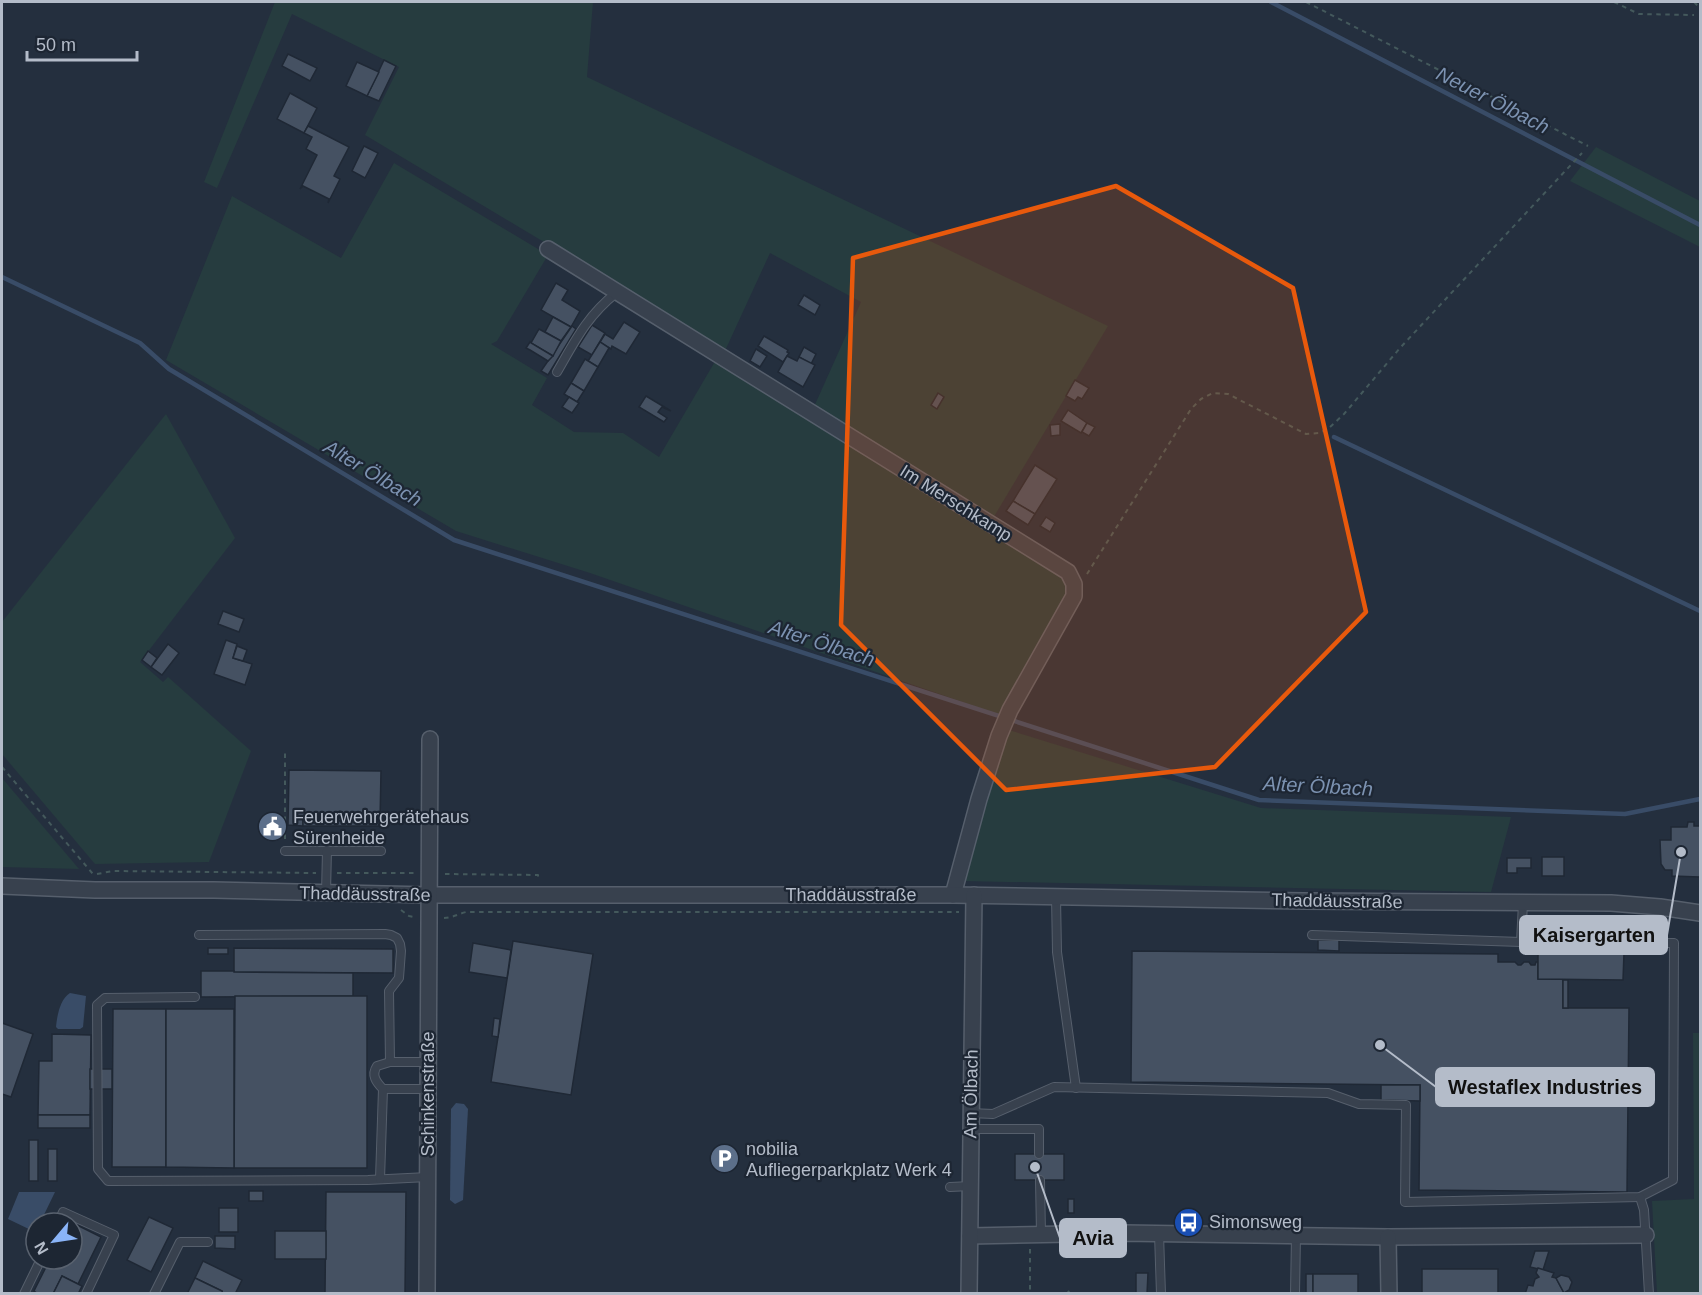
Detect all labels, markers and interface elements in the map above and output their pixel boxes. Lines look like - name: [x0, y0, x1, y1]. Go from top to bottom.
- scale bar: [27, 24, 136, 62]
- text: 50 m: [36, 35, 76, 55]
- water label: Neuer Ölbach: [1433, 62, 1553, 138]
- water label: Alter Ölbach: [319, 435, 426, 511]
- street label: Im Merschkamp: [896, 461, 1016, 545]
- water label: Alter Ölbach: [765, 615, 878, 670]
- water label: Alter Ölbach: [1261, 772, 1374, 800]
- place label: Feuerwehrgerätehaus Sürenheide: [293, 807, 469, 848]
- public building icon: Feuerwehrgerätehaus Sürenheide: [256, 811, 288, 843]
- street label: Thaddäusstraße: [299, 883, 431, 905]
- street label: Thaddäusstraße: [785, 885, 917, 905]
- street label: Thaddäusstraße: [1271, 890, 1403, 912]
- callout: Kaisergarten: [1520, 916, 1667, 954]
- text: Kaisergarten: [1533, 924, 1655, 946]
- street label: Schinkenstraße: [418, 1031, 438, 1157]
- street label: Am Ölbach: [960, 1049, 982, 1139]
- callout: Westaflex Industries: [1436, 1068, 1654, 1106]
- text: Westaflex Industries: [1448, 1076, 1642, 1098]
- place label: nobilia Aufliegerparkplatz Werk 4: [746, 1139, 952, 1180]
- parking icon: nobilia Aufliegerparkplatz Werk 4: [709, 1143, 741, 1175]
- bus stop icon: Simonsweg: [1172, 1206, 1204, 1238]
- north arrow: [24, 1211, 84, 1271]
- place label: Simonsweg: [1209, 1212, 1302, 1232]
- callout: Avia: [1060, 1219, 1126, 1257]
- text: Avia: [1072, 1227, 1115, 1249]
- text: N: [31, 1239, 52, 1257]

